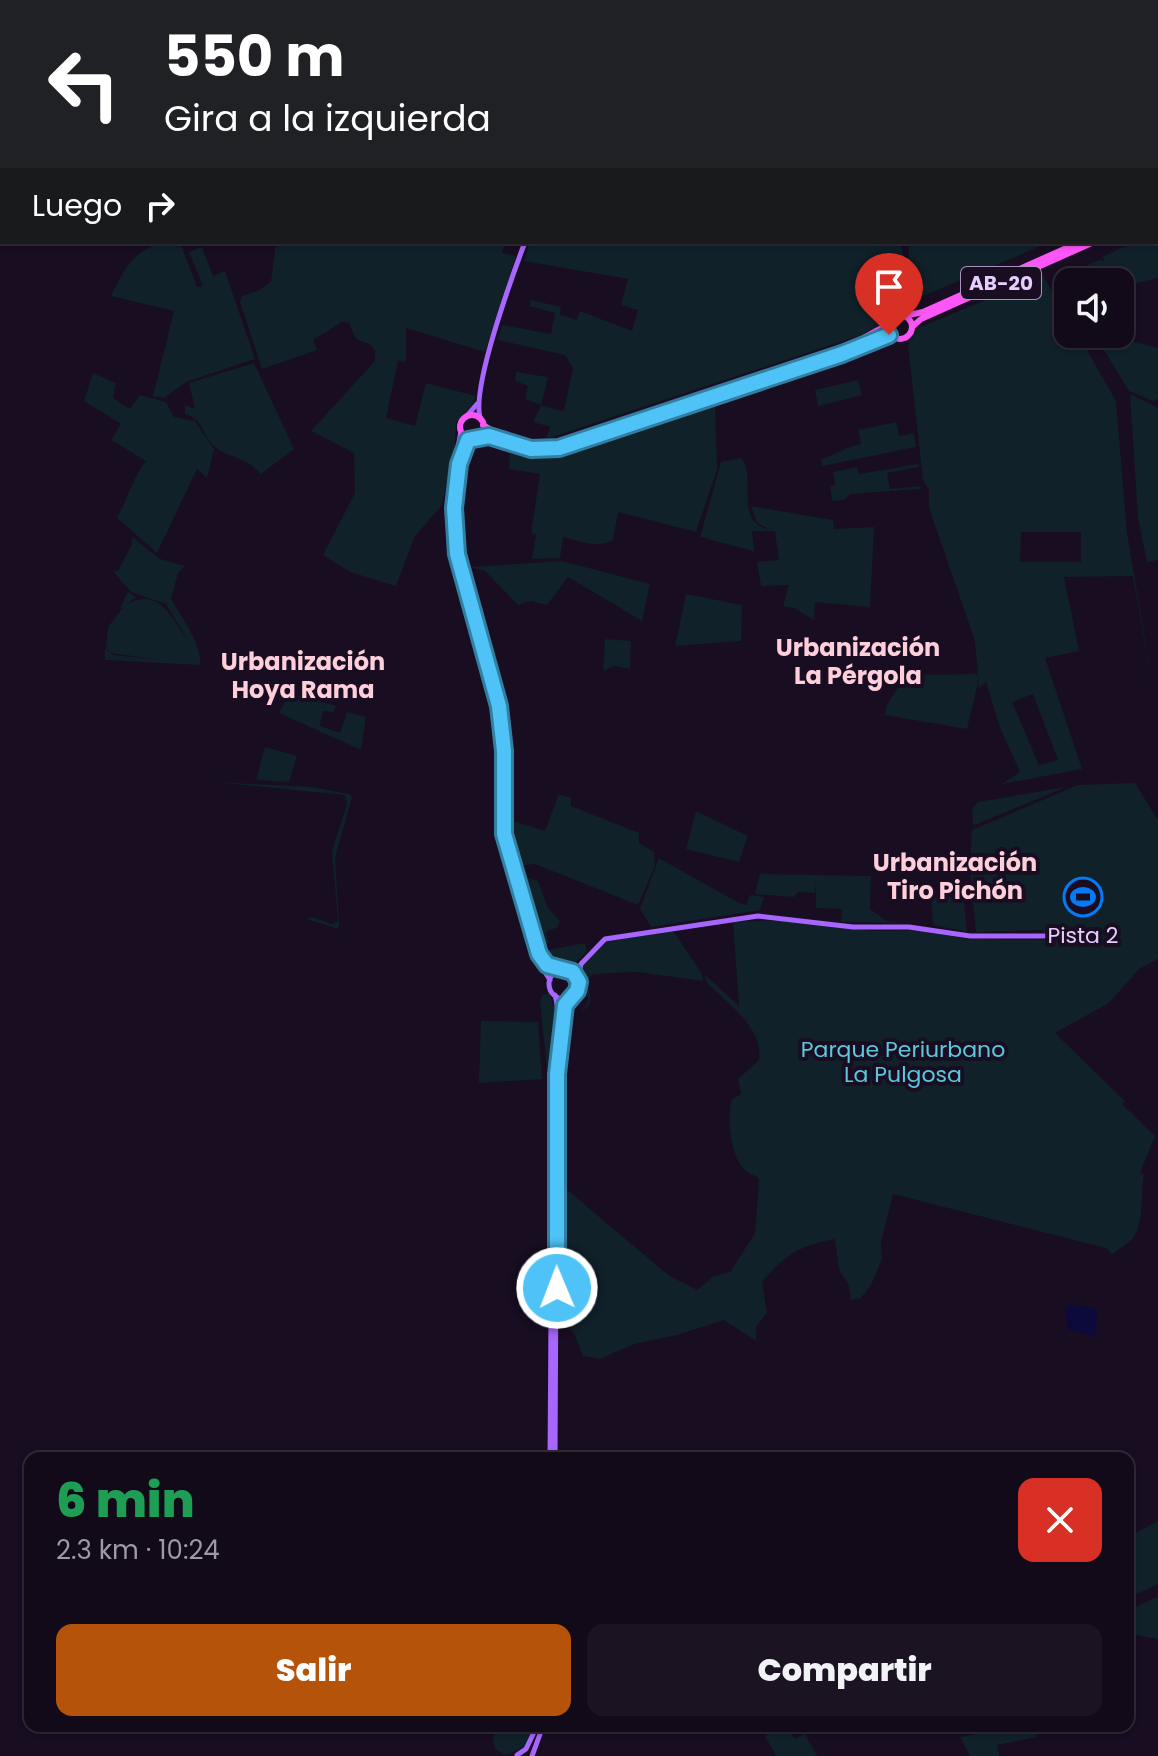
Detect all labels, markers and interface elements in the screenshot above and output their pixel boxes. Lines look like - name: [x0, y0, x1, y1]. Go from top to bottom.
- text: 550 m: [164, 17, 345, 96]
- icon: left: [32, 32, 136, 136]
- text: Gira a la izquierda: [164, 93, 491, 144]
- text: Luego: [32, 184, 122, 227]
- icon: right: [138, 184, 182, 228]
- pin: [855, 253, 923, 335]
- icon: arrive: [867, 265, 911, 309]
- road number: AB-20: [961, 267, 1041, 299]
- map controls: [1054, 268, 1134, 348]
- button: sound: [1054, 268, 1134, 348]
- district label: Urbanización La Pérgola: [776, 631, 940, 692]
- district label: Urbanización Hoya Rama: [221, 645, 385, 706]
- district label: Urbanización Tiro Pichón: [873, 846, 1037, 907]
- sports icon: Pista 2: [1062, 876, 1104, 918]
- place label: Pista 2: [1047, 920, 1119, 951]
- park label: Parque Periurbano La Pulgosa: [801, 1034, 1005, 1090]
- position arrow: [515, 1246, 599, 1330]
- text: 6 min: [56, 1467, 195, 1534]
- button: close: [1018, 1478, 1102, 1562]
- text: 2.3 km · 10:24: [56, 1532, 220, 1568]
- button: Salir: [56, 1624, 571, 1716]
- button: Compartir: [587, 1624, 1102, 1716]

